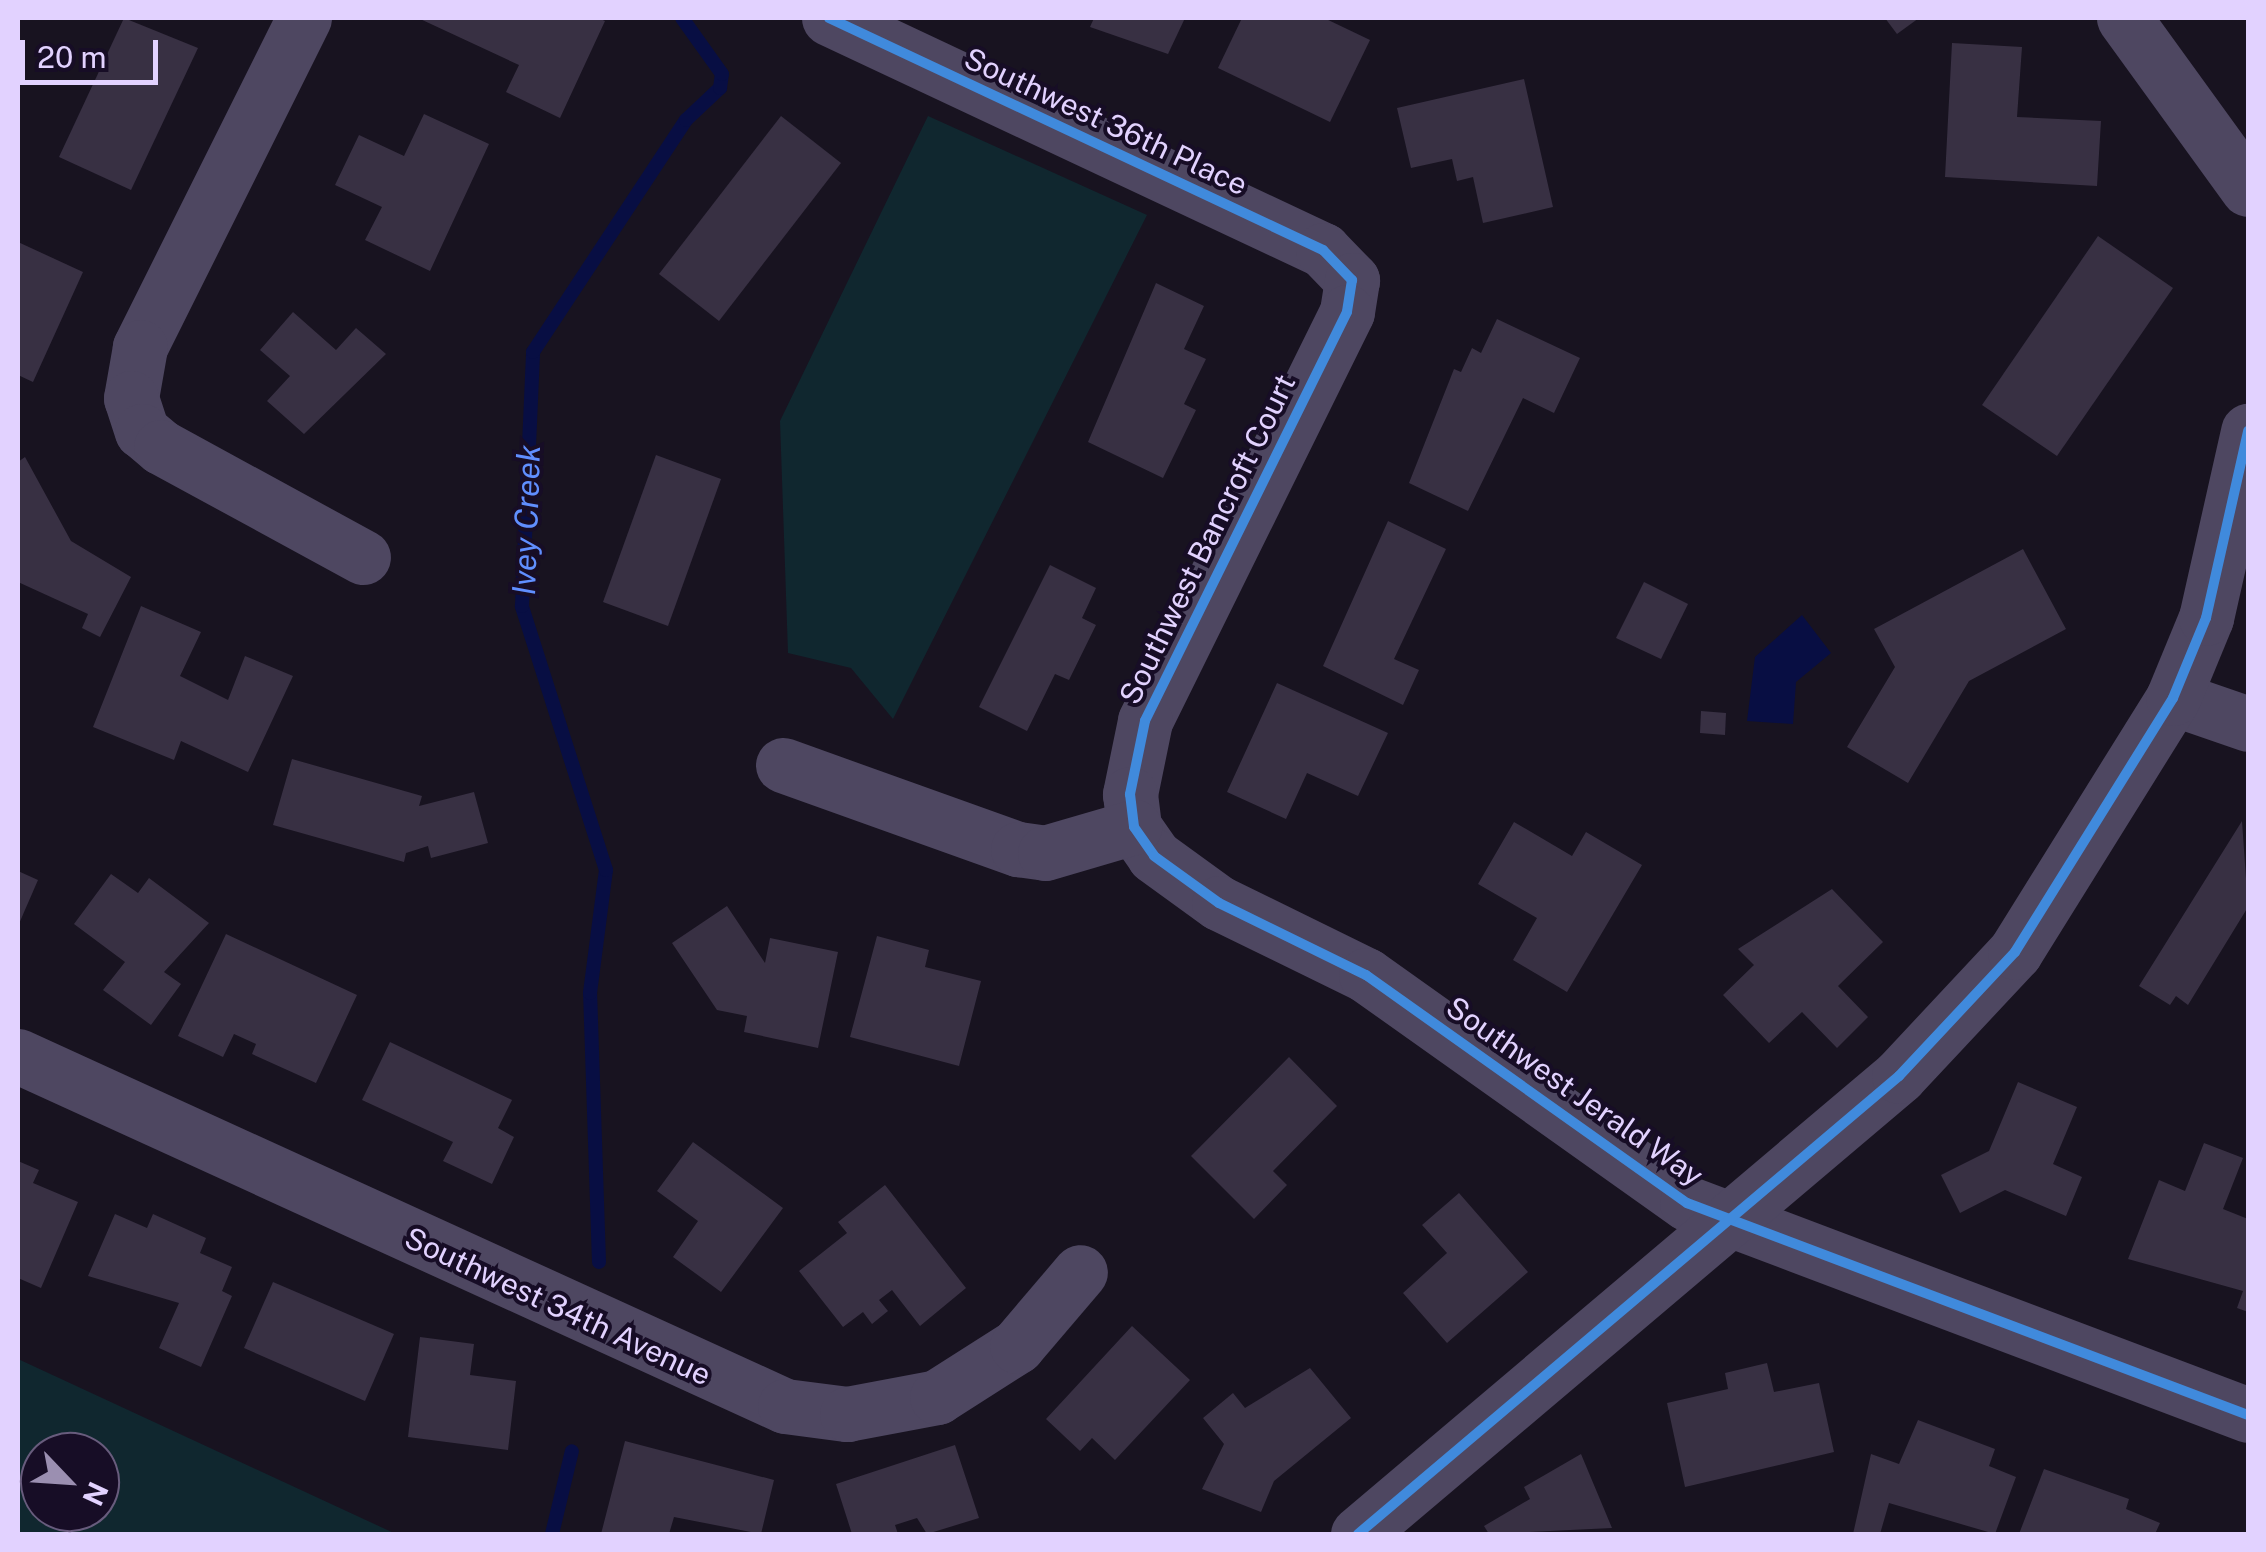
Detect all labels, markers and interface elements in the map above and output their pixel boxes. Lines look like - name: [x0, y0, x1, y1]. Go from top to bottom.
- scale bar: [25, 20, 162, 82]
- text: 20 m: [37, 39, 106, 75]
- street label: Southwest 36th Place: [959, 40, 1253, 202]
- street label: Southwest Bancroft Court: [1111, 368, 1303, 710]
- water label: Ivey Creek: [505, 444, 549, 596]
- street label: Southwest Jerald Way: [1439, 988, 1711, 1194]
- street label: Southwest 34th Avenue: [399, 1219, 717, 1393]
- north arrow: [20, 1432, 120, 1532]
- text: N: [76, 1477, 115, 1511]

